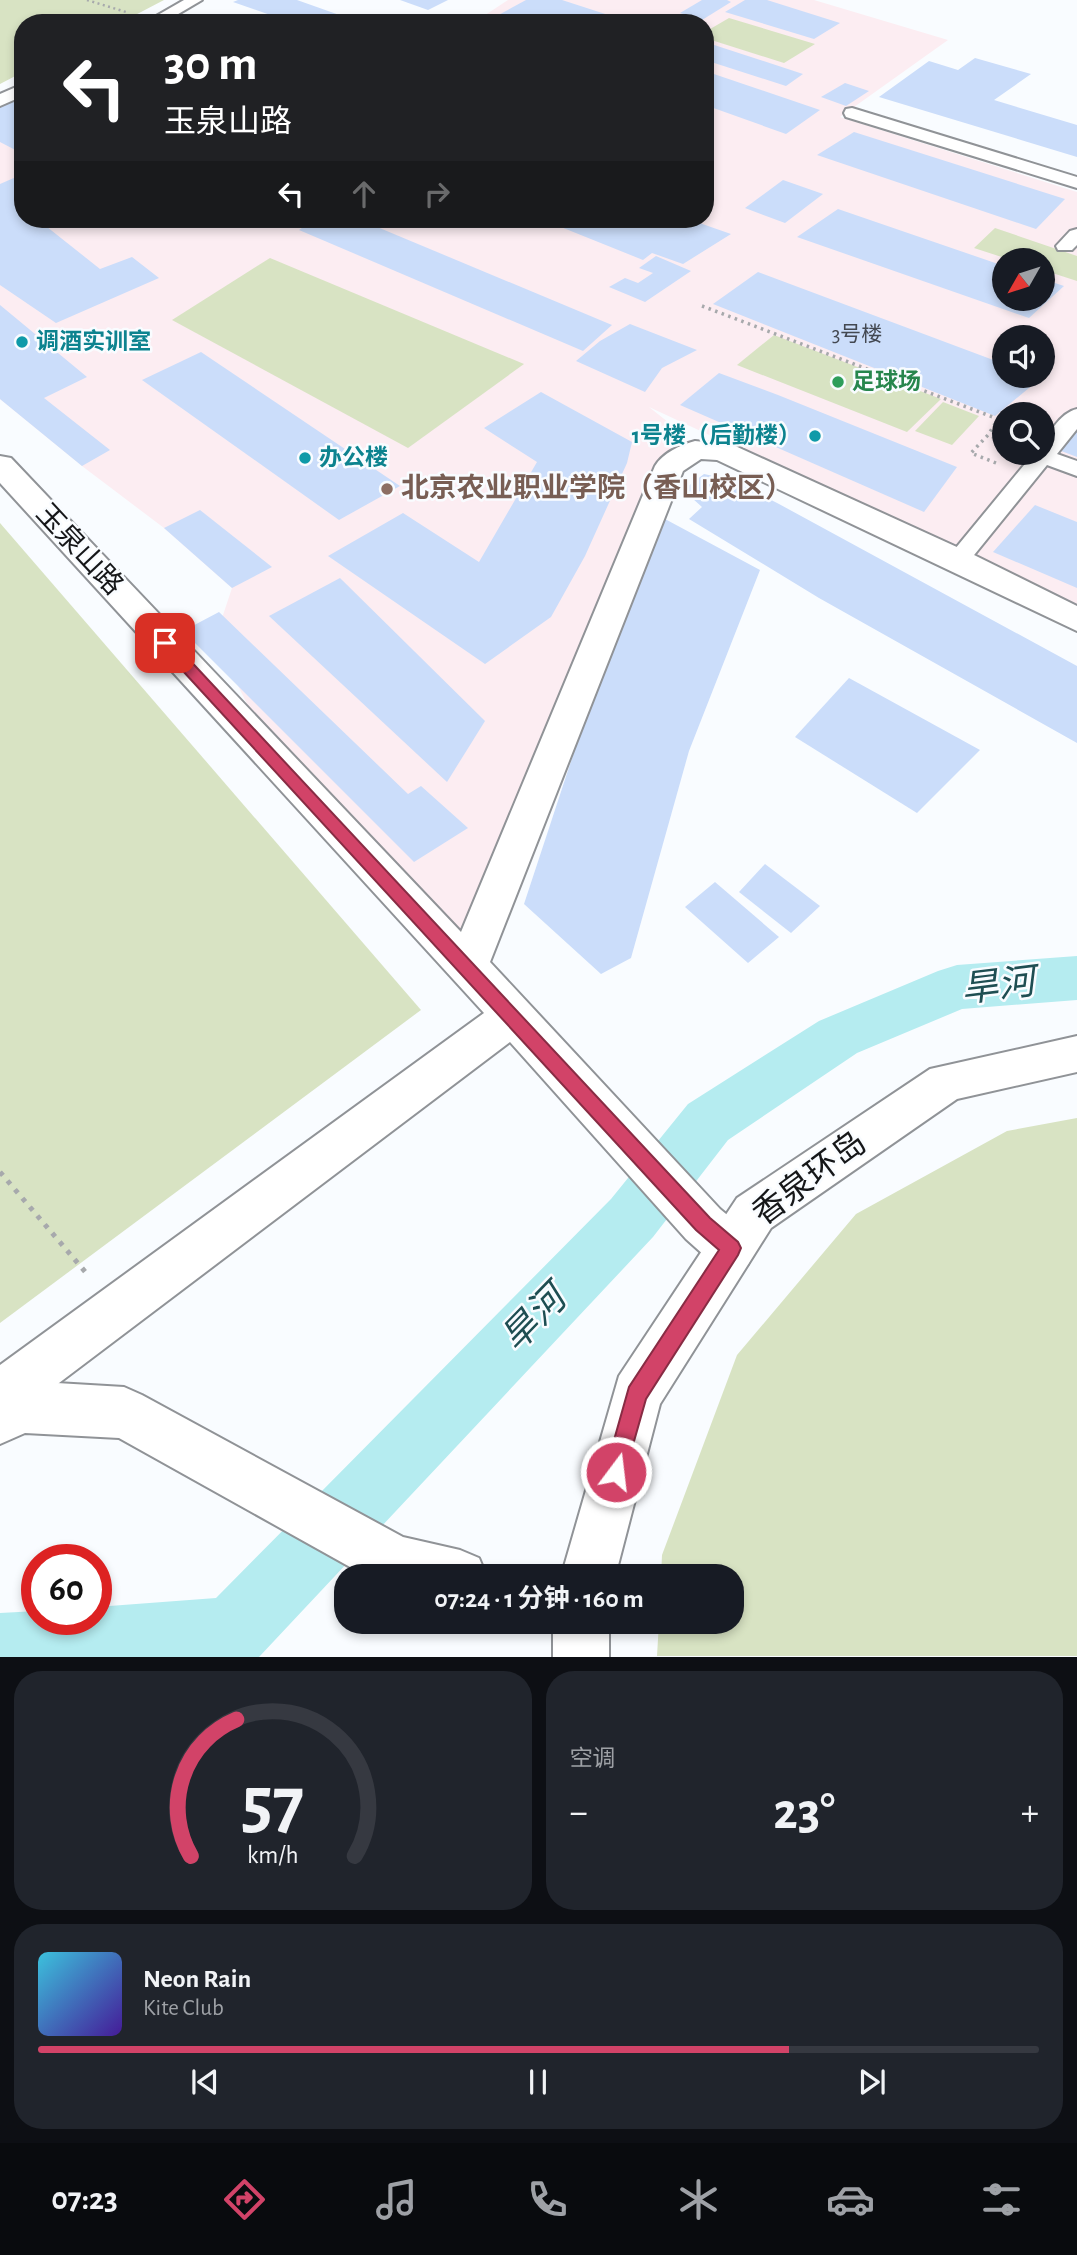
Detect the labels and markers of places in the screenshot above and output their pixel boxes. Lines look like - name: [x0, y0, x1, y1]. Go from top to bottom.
- place label: 调酒实训室: [36, 329, 151, 354]
- marker: 调酒实训室: [14, 334, 30, 350]
- place label: 足球场: [852, 369, 921, 394]
- marker: 足球场: [830, 374, 846, 390]
- place label: 1号楼（后勤楼）: [632, 423, 801, 448]
- marker: 1号楼（后勤楼）: [807, 428, 823, 444]
- place label: 办公楼: [319, 445, 388, 470]
- marker: 办公楼: [297, 450, 313, 466]
- place label: 北京农业职业学院（香山校区）: [401, 472, 793, 503]
- marker: 北京农业职业学院（香山校区）: [379, 481, 395, 497]
- pin: [135, 613, 195, 673]

